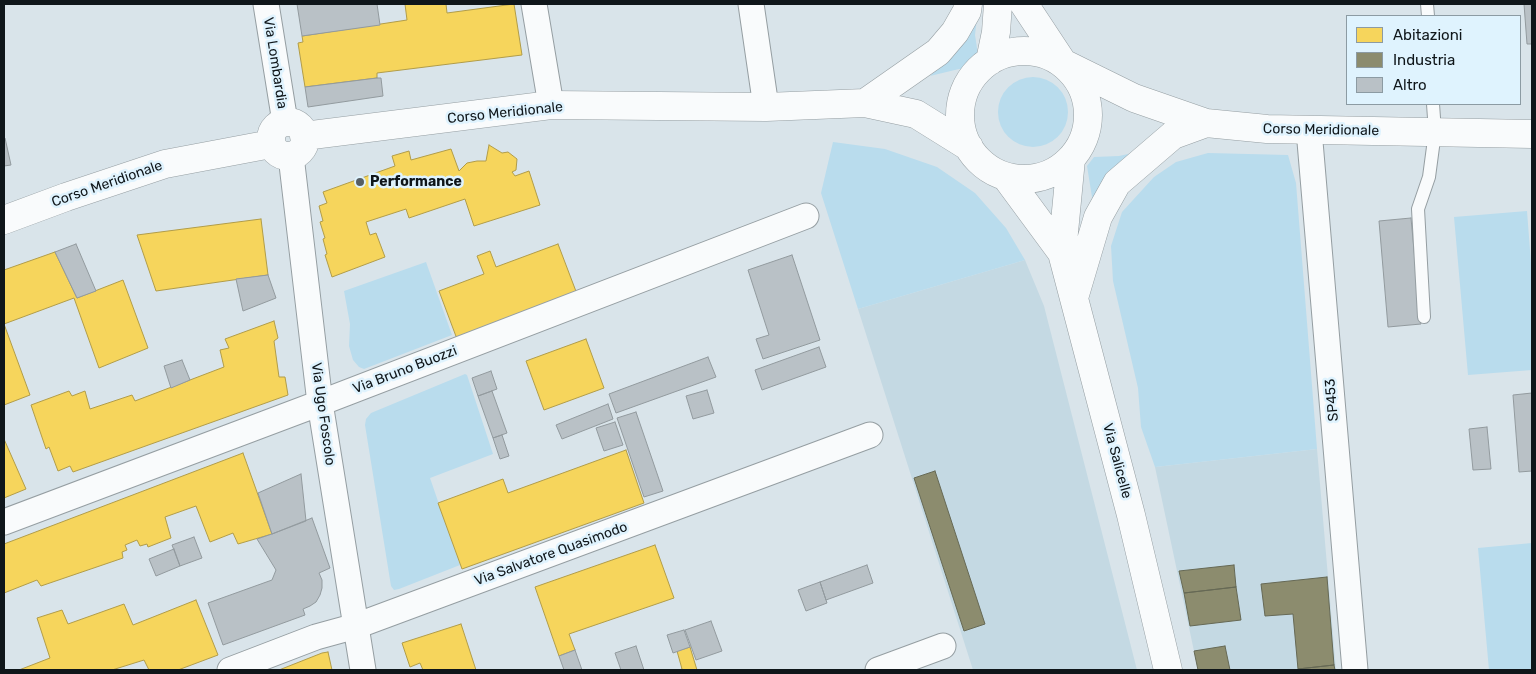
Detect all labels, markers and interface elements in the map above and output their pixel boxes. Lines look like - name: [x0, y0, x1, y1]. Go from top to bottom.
- legend: [1346, 15, 1521, 105]
- street label: Via Lombardia: [259, 16, 291, 110]
- text: Abitazioni: [1393, 26, 1462, 44]
- text: Industria: [1393, 51, 1455, 69]
- text: Altro: [1393, 76, 1427, 94]
- street label: Corso Meridionale: [446, 99, 564, 127]
- street label: Corso Meridionale: [1263, 121, 1379, 139]
- street label: Corso Meridionale: [49, 157, 165, 211]
- place label: Performance: [370, 174, 462, 190]
- marker: Performance: [354, 176, 366, 188]
- street label: Via Bruno Buozzi: [351, 342, 459, 398]
- street label: Via Ugo Foscolo: [307, 361, 339, 467]
- street label: SP453: [1322, 378, 1342, 422]
- street label: Via Salicelle: [1099, 422, 1135, 500]
- street label: Via Salvatore Quasimodo: [472, 518, 630, 590]

